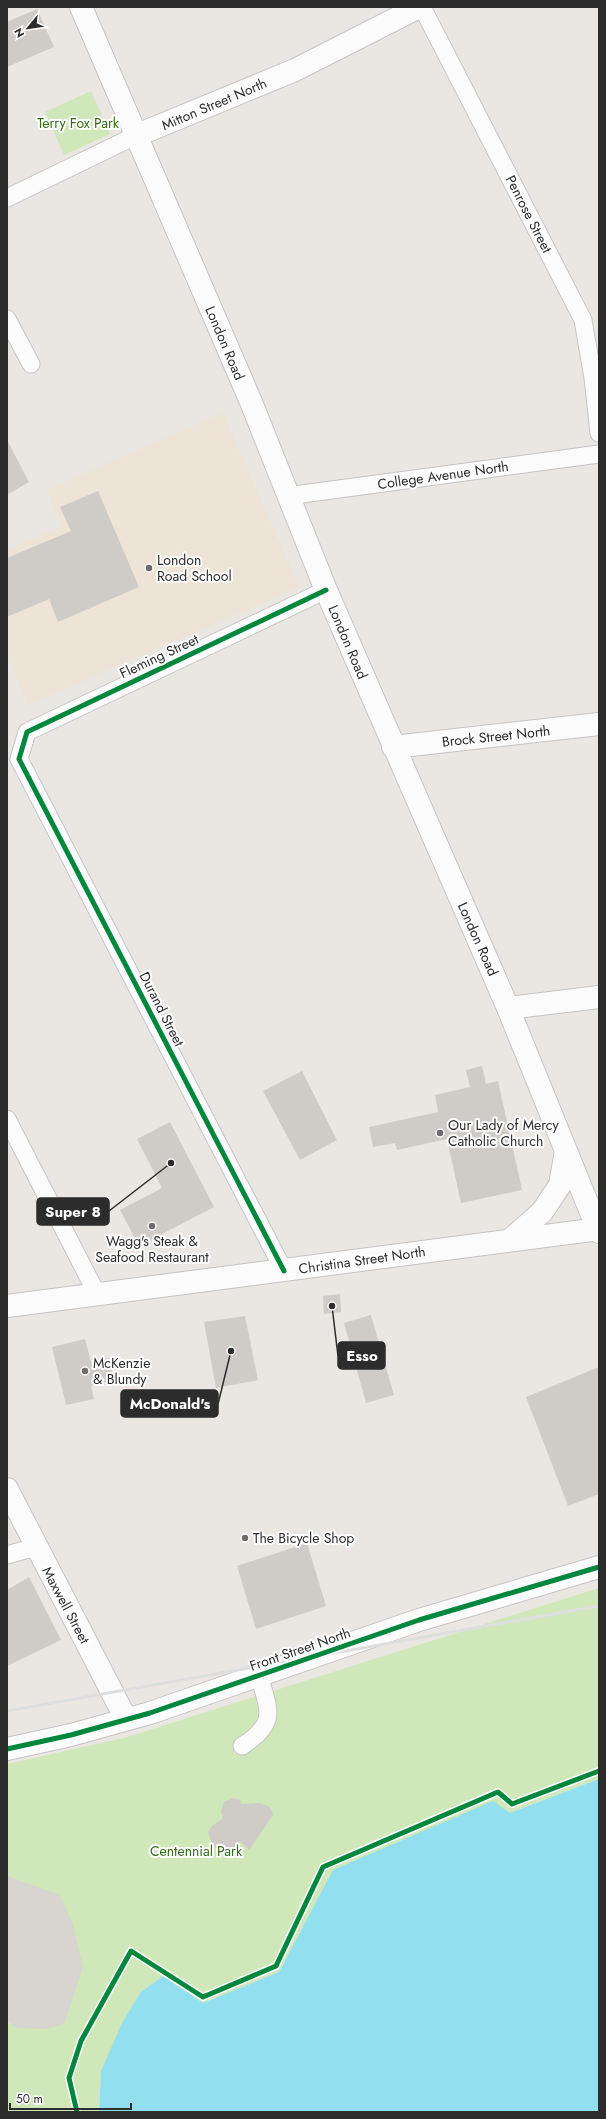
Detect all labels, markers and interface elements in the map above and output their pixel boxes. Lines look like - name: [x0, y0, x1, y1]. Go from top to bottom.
- north arrow: [8, 8, 48, 48]
- text: N: [10, 25, 28, 41]
- street label: Mitton Street North: [158, 73, 270, 135]
- park label: Terry Fox Park: [37, 113, 120, 133]
- street label: Penrose Street: [501, 172, 557, 257]
- street label: London Road: [200, 303, 250, 383]
- street label: College Avenue North: [376, 456, 510, 494]
- place label: London Road School: [157, 550, 232, 586]
- marker: London Road School: [144, 563, 154, 573]
- street label: London Road: [323, 602, 373, 682]
- street label: Fleming Street: [116, 629, 202, 683]
- street label: Brock Street North: [441, 720, 551, 752]
- street label: London Road: [453, 899, 503, 979]
- street label: Durand Street: [135, 968, 190, 1050]
- place label: Our Lady of Mercy Catholic Church: [448, 1115, 559, 1151]
- marker: Our Lady of Mercy Catholic Church: [435, 1128, 445, 1138]
- callout: Super 8: [37, 1198, 109, 1225]
- text: Super 8: [45, 1201, 101, 1223]
- marker: Wagg's Steak & Seafood Restaurant: [147, 1221, 157, 1231]
- place label: Wagg's Steak & Seafood Restaurant: [95, 1231, 209, 1267]
- street label: Christina Street North: [297, 1241, 427, 1279]
- callout: Esso: [338, 1342, 385, 1369]
- text: Esso: [346, 1345, 378, 1367]
- place label: McKenzie & Blundy: [93, 1353, 150, 1389]
- marker: McKenzie & Blundy: [80, 1366, 90, 1376]
- callout: McDonald's: [121, 1390, 218, 1417]
- text: McDonald's: [130, 1393, 210, 1415]
- place label: The Bicycle Shop: [253, 1528, 354, 1548]
- marker: The Bicycle Shop: [240, 1533, 250, 1543]
- street label: Maxwell Street: [37, 1563, 95, 1648]
- street label: Front Street North: [247, 1622, 353, 1676]
- park label: Centennial Park: [150, 1841, 243, 1861]
- scale bar: [10, 2085, 131, 2111]
- text: 50 m: [16, 2090, 43, 2108]

